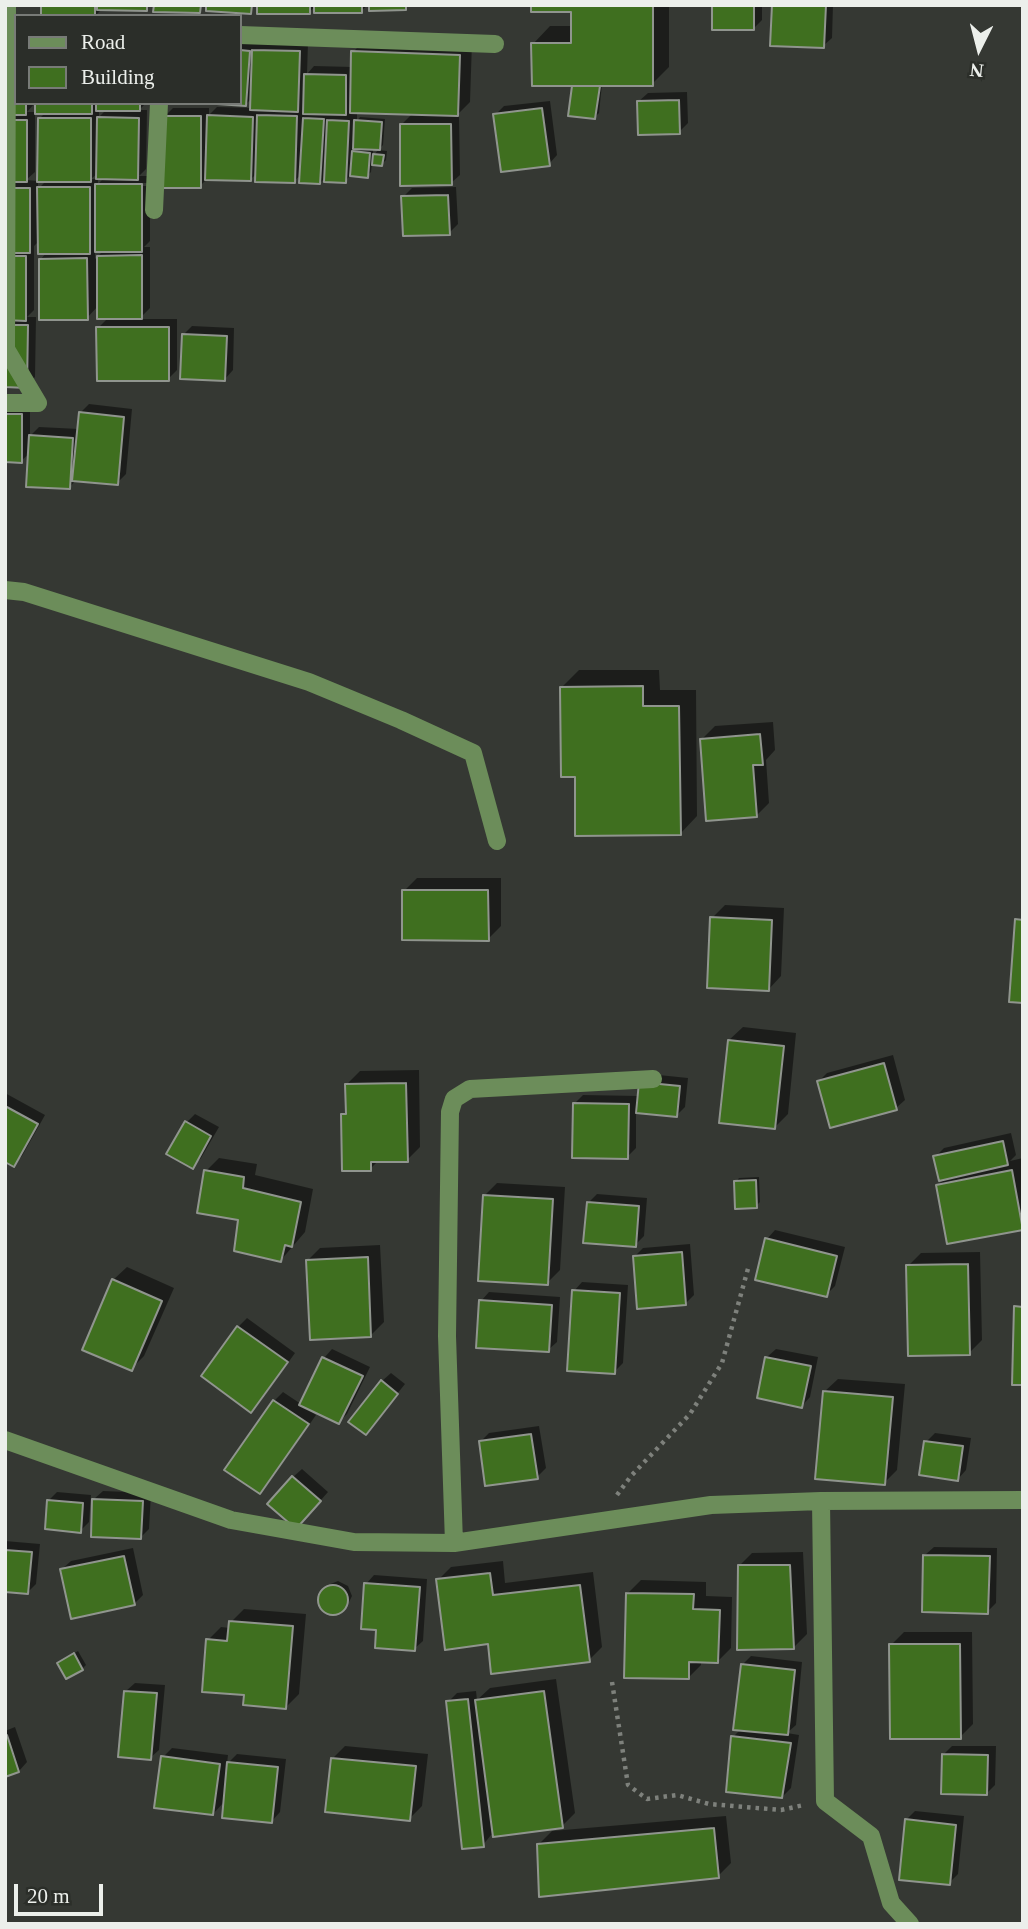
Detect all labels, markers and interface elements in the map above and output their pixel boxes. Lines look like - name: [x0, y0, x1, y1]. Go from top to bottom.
- legend: [14, 14, 242, 105]
- north arrow: [944, 14, 1014, 84]
- text: Road: [81, 30, 125, 54]
- text: N: [969, 59, 985, 82]
- text: Building: [81, 65, 155, 89]
- scale bar: [18, 1870, 107, 1914]
- text: 20 m: [27, 1884, 70, 1908]

